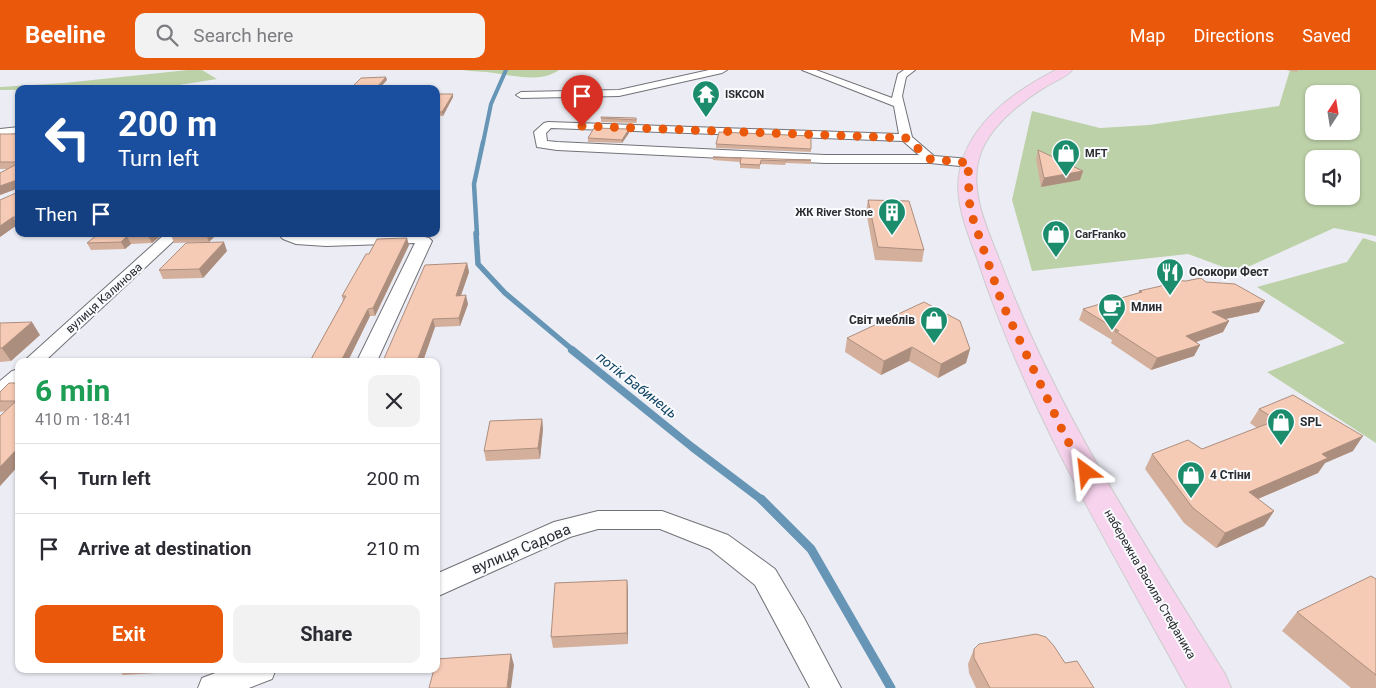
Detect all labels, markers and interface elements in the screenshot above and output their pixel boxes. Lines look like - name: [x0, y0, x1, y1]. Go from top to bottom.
- search box: [135, 13, 485, 58]
- text: Beeline: [25, 21, 105, 49]
- icon: search: [153, 21, 181, 49]
- text: Search here: [193, 24, 293, 47]
- text: Map: [1130, 25, 1165, 46]
- text: Directions: [1193, 25, 1274, 46]
- text: Saved: [1302, 25, 1351, 46]
- pin: [561, 75, 603, 126]
- temple icon: ISKCON: [691, 79, 721, 118]
- icon: arrive: [568, 82, 596, 110]
- north arrow: [1305, 85, 1360, 140]
- map controls: [1305, 85, 1360, 205]
- place label: ISKCON: [725, 88, 765, 101]
- text: 200 m: [118, 104, 217, 145]
- icon: left: [35, 105, 100, 170]
- shop icon: MFT: [1051, 138, 1081, 177]
- text: Turn left: [118, 146, 199, 171]
- place label: MFT: [1085, 147, 1108, 160]
- button: sound: [1305, 150, 1360, 205]
- building icon: ЖК River Stone: [877, 197, 907, 236]
- icon: arrive: [87, 200, 115, 228]
- text: Then: [35, 203, 77, 226]
- place label: ЖК River Stone: [795, 206, 873, 219]
- shop icon: CarFranko: [1041, 219, 1071, 258]
- place label: CarFranko: [1075, 228, 1126, 241]
- restaurant icon: Осокори Фест: [1155, 257, 1185, 296]
- street label: вулиця Калинова: [63, 260, 145, 336]
- place label: Осокори Фест: [1189, 265, 1269, 279]
- cafe icon: Млин: [1097, 292, 1127, 331]
- place label: Млин: [1131, 300, 1162, 314]
- shop icon: Світ меблів: [919, 305, 949, 344]
- place label: Світ меблів: [849, 313, 915, 327]
- water label: потік Бабинець: [594, 349, 680, 421]
- text: 6 min: [35, 373, 110, 408]
- button: close: [368, 375, 420, 427]
- shop icon: SPL: [1266, 407, 1296, 446]
- text: 410 m · 18:41: [35, 410, 132, 429]
- place label: SPL: [1300, 415, 1322, 429]
- position arrow: [1059, 445, 1111, 497]
- shop icon: 4 Стіни: [1176, 460, 1206, 499]
- icon: left: [35, 465, 63, 493]
- text: Turn left: [78, 467, 151, 490]
- text: 200 m: [367, 467, 420, 490]
- place label: 4 Стіни: [1210, 468, 1251, 482]
- street label: набережна Василя Стефаника: [1101, 507, 1199, 661]
- street label: вулиця Садова: [469, 520, 573, 578]
- icon: arrive: [35, 535, 63, 563]
- text: Arrive at destination: [78, 537, 251, 560]
- text: 210 m: [367, 537, 420, 560]
- button: Exit: [35, 605, 223, 663]
- button: Share: [233, 605, 420, 663]

